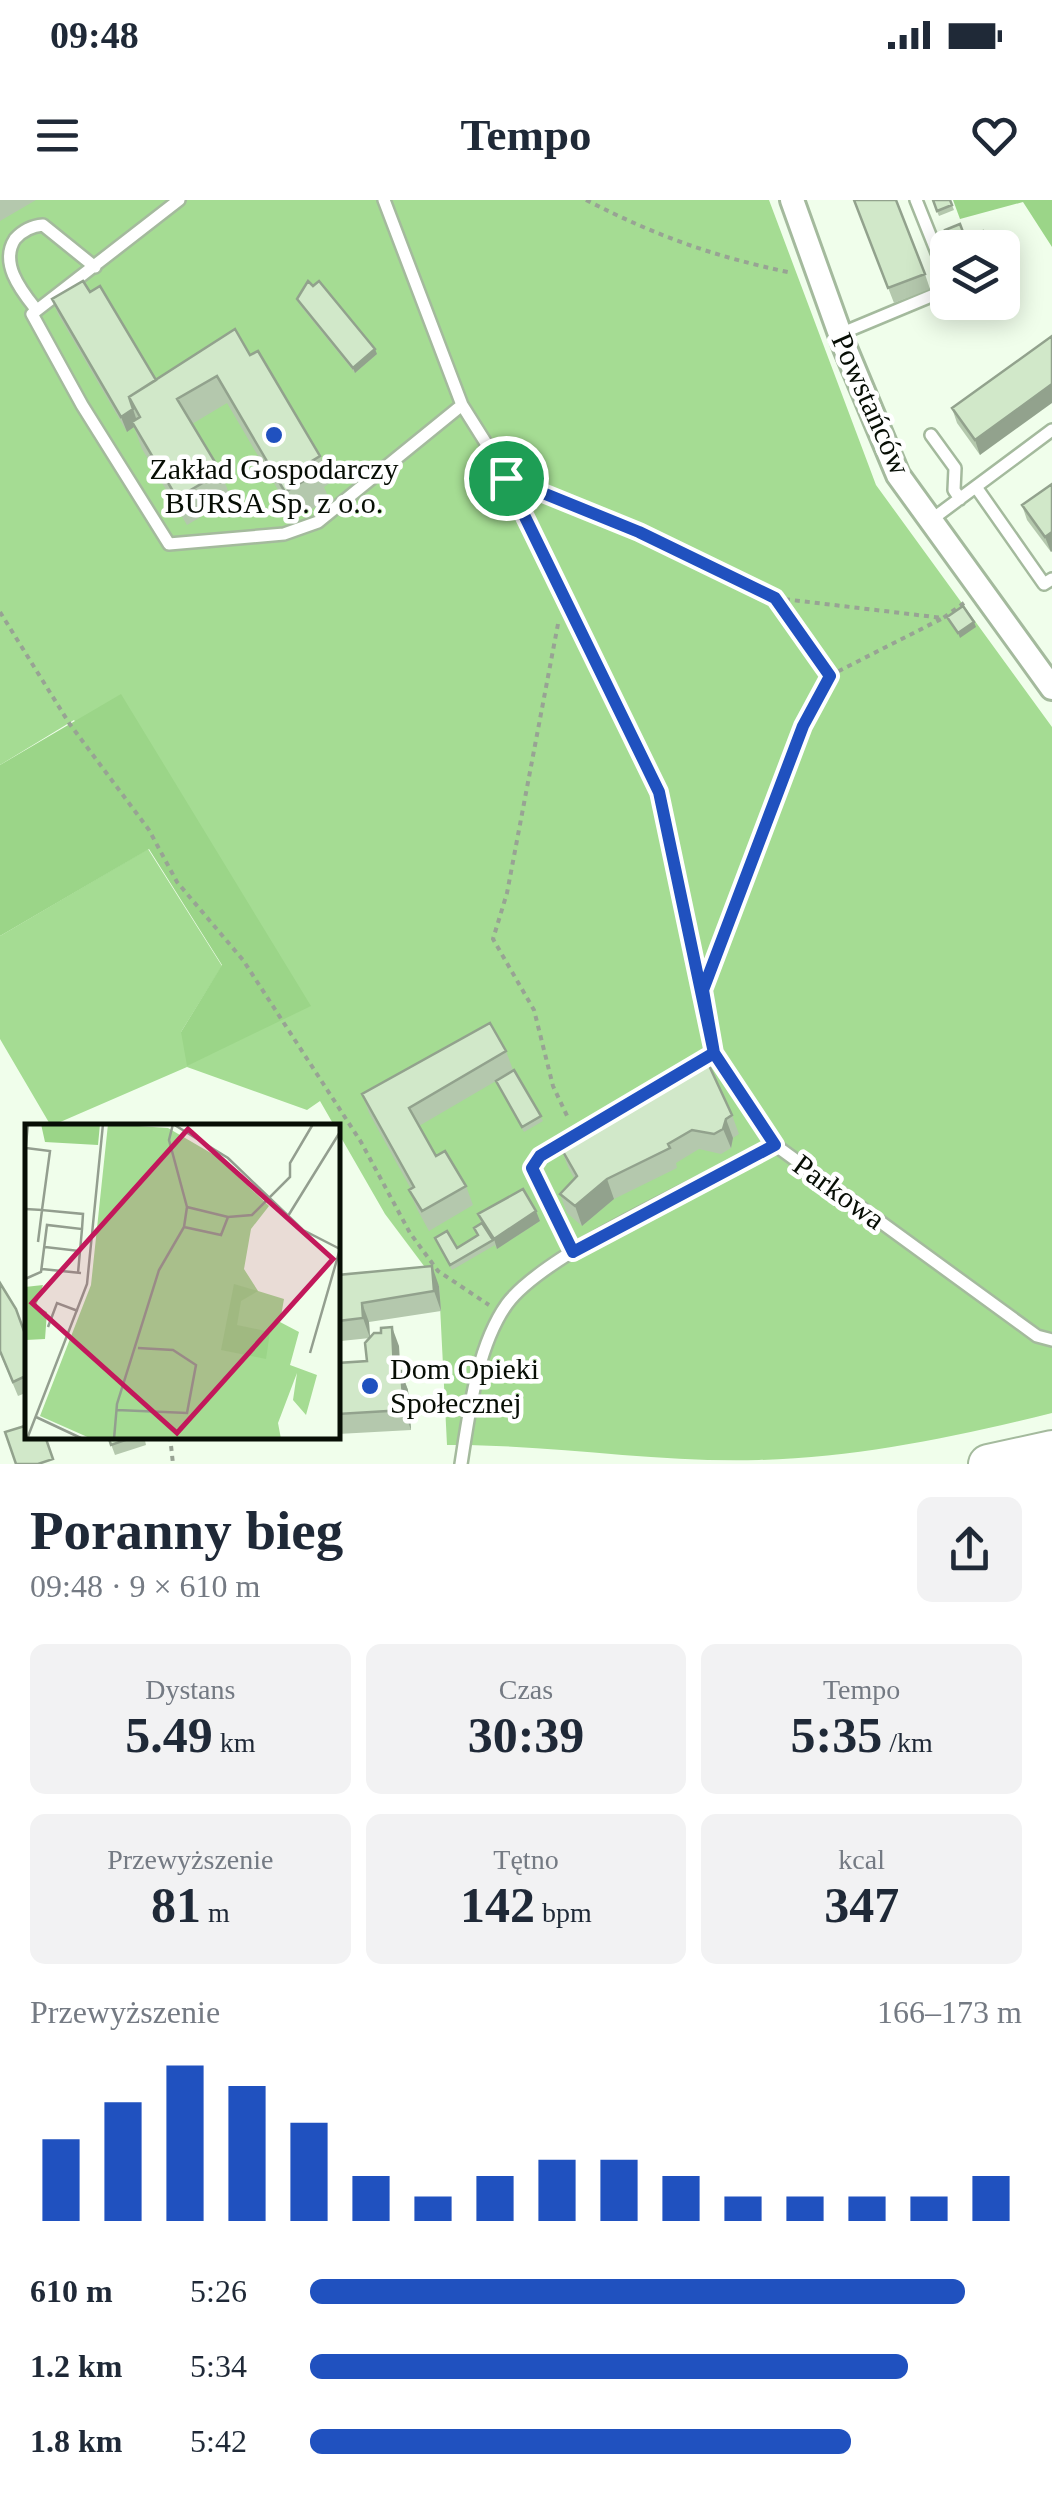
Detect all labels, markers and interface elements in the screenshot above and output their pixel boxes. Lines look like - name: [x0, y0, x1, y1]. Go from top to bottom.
- text: 09:48: [50, 14, 139, 56]
- icon: menu: [30, 108, 85, 163]
- icon: heart: [967, 108, 1022, 163]
- text: Tempo: [461, 110, 591, 160]
- map controls: [930, 230, 1020, 320]
- button: layers: [930, 230, 1020, 320]
- street label: Powstańców: [826, 328, 918, 480]
- marker: Zakład Gospodarczy BURSA Sp. z o.o.: [263, 424, 285, 446]
- pin: [464, 436, 549, 521]
- icon: arrive: [479, 451, 534, 506]
- place label: Zakład Gospodarczy BURSA Sp. z o.o.: [149, 452, 399, 519]
- inset map: [25, 1124, 340, 1439]
- street label: Parkowa: [787, 1147, 891, 1236]
- place label: Dom Opieki Społecznej: [390, 1352, 539, 1419]
- marker: Dom Opieki Społecznej: [359, 1375, 381, 1397]
- button: share: [917, 1497, 1022, 1602]
- text: Poranny bieg: [30, 1500, 343, 1561]
- text: 09:48 · 9 × 610 m: [30, 1568, 260, 1604]
- text: Dystans: [145, 1674, 235, 1705]
- text: Czas: [499, 1674, 553, 1705]
- text: Tempo: [823, 1674, 900, 1705]
- text: 5.49: [125, 1707, 213, 1763]
- text: 30:39: [468, 1707, 584, 1763]
- text: 5:35: [791, 1707, 882, 1763]
- text: km: [213, 1727, 255, 1758]
- text: /km: [882, 1727, 933, 1758]
- text: Przewyższenie: [107, 1844, 274, 1875]
- text: Tętno: [493, 1844, 559, 1875]
- text: kcal: [838, 1844, 885, 1875]
- text: 81: [151, 1877, 201, 1933]
- text: 142: [460, 1877, 535, 1933]
- text: 347: [824, 1877, 899, 1933]
- text: m: [201, 1897, 230, 1928]
- text: bpm: [535, 1897, 592, 1928]
- text: Przewyższenie: [30, 1994, 220, 2030]
- text: 166–173 m: [877, 1994, 1022, 2030]
- text: 610 m: [30, 2273, 113, 2309]
- text: 5:26: [190, 2273, 247, 2309]
- text: 1.2 km: [30, 2348, 122, 2384]
- text: 5:34: [190, 2348, 247, 2384]
- text: 1.8 km: [30, 2423, 122, 2459]
- text: 5:42: [190, 2423, 247, 2459]

